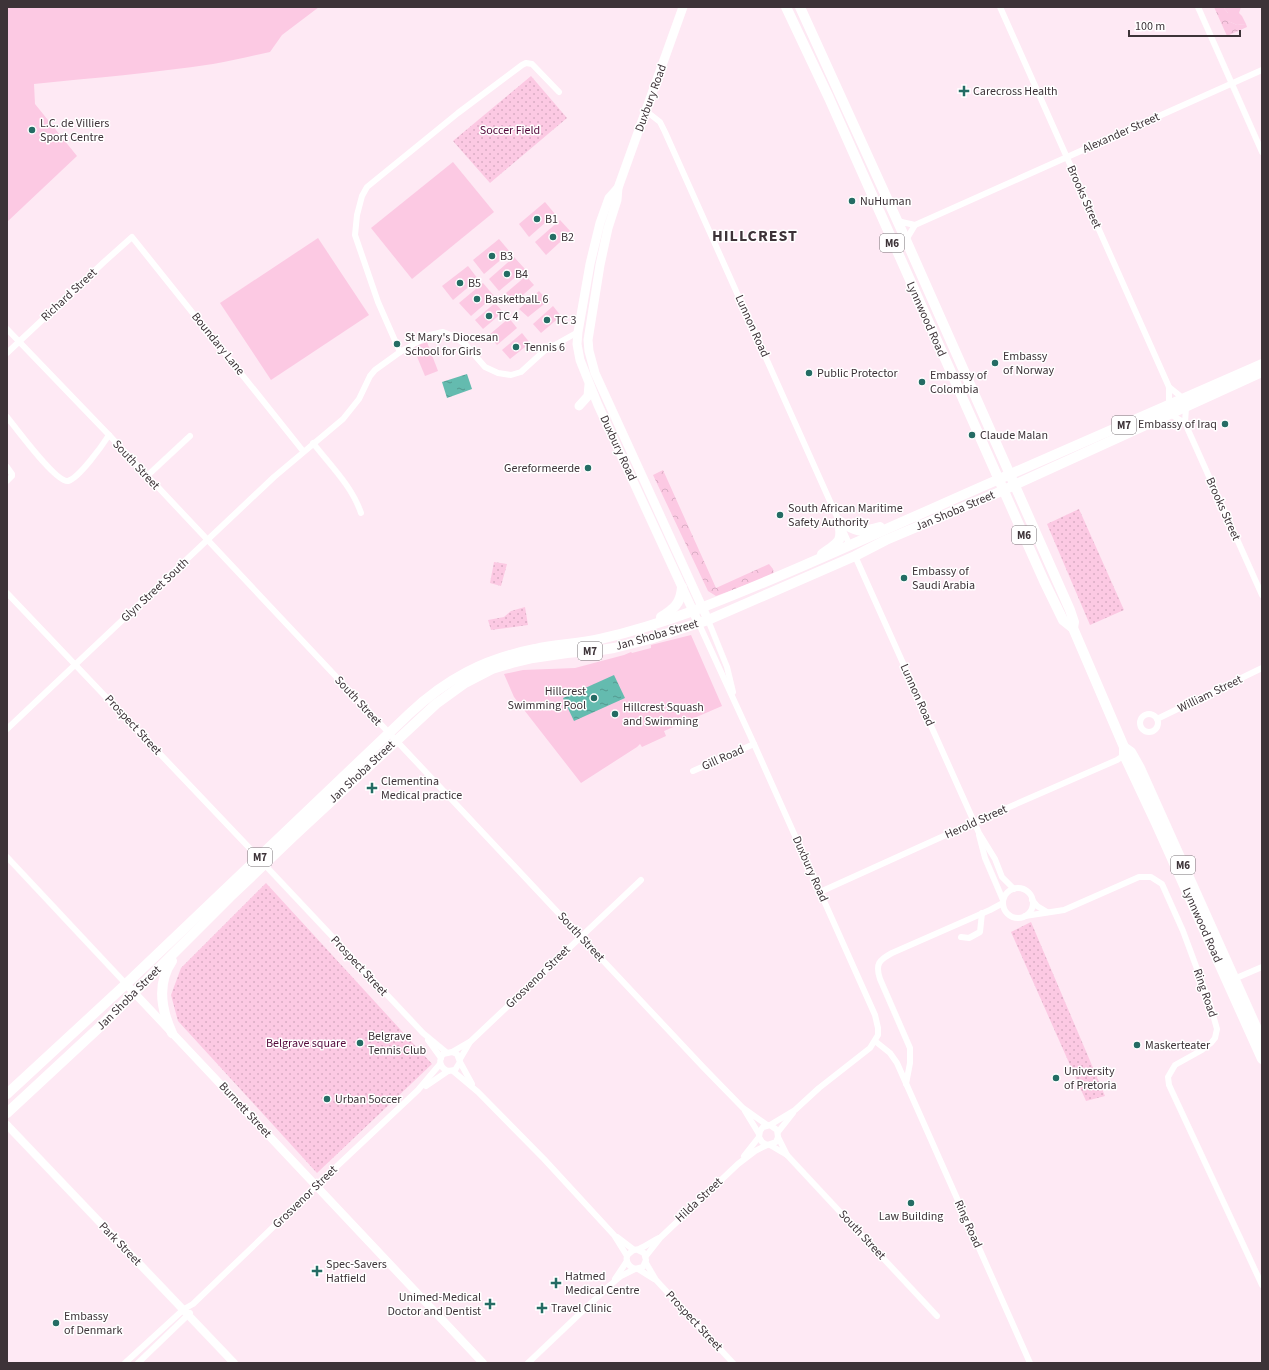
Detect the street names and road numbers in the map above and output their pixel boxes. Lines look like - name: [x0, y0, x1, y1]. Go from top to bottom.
- street label: Duxbury Road: [631, 62, 671, 134]
- street label: Alexander Street: [1080, 108, 1162, 158]
- street label: Brooks Street: [1062, 163, 1106, 231]
- road number: M6: [880, 234, 904, 252]
- street label: Richard Street: [37, 265, 101, 325]
- street label: Lynnwood Road: [902, 279, 950, 359]
- street label: Lunnon Road: [731, 292, 773, 360]
- street label: Boundary Lane: [187, 309, 249, 379]
- street label: Duxbury Road: [595, 412, 641, 484]
- road number: M7: [1112, 416, 1136, 434]
- street label: South Street: [108, 436, 164, 494]
- street label: Brooks Street: [1201, 475, 1245, 543]
- street label: Jan Shoba Street: [912, 487, 998, 535]
- road number: M6: [1012, 526, 1036, 544]
- street label: Glyn Street South: [117, 554, 193, 626]
- street label: Jan Shoba Street: [614, 615, 700, 655]
- road number: M7: [578, 642, 602, 660]
- street label: Lunnon Road: [896, 661, 938, 729]
- street label: William Street: [1175, 671, 1245, 717]
- street label: South Street: [330, 672, 386, 730]
- street label: Prospect Street: [101, 691, 165, 759]
- street label: Jan Shoba Street: [325, 737, 399, 807]
- street label: Gill Road: [699, 741, 747, 775]
- street label: Herold Street: [942, 801, 1010, 843]
- street label: Duxbury Road: [788, 833, 832, 905]
- road number: M7: [248, 848, 272, 866]
- road number: M6: [1171, 856, 1195, 874]
- street label: Lynnwood Road: [1178, 885, 1226, 965]
- street label: South Street: [553, 908, 609, 966]
- street label: Prospect Street: [327, 932, 391, 1000]
- street label: Grosvenor Street: [502, 942, 574, 1012]
- street label: Jan Shoba Street: [93, 962, 165, 1034]
- street label: Ring Road: [1189, 966, 1221, 1020]
- street label: Burnett Street: [215, 1078, 275, 1142]
- street label: Grosvenor Street: [269, 1162, 341, 1232]
- street label: Hilda Street: [672, 1174, 726, 1226]
- street label: Ring Road: [950, 1197, 986, 1251]
- street label: South Street: [834, 1206, 890, 1264]
- street label: Park Street: [95, 1218, 145, 1270]
- street label: Prospect Street: [662, 1287, 726, 1355]

